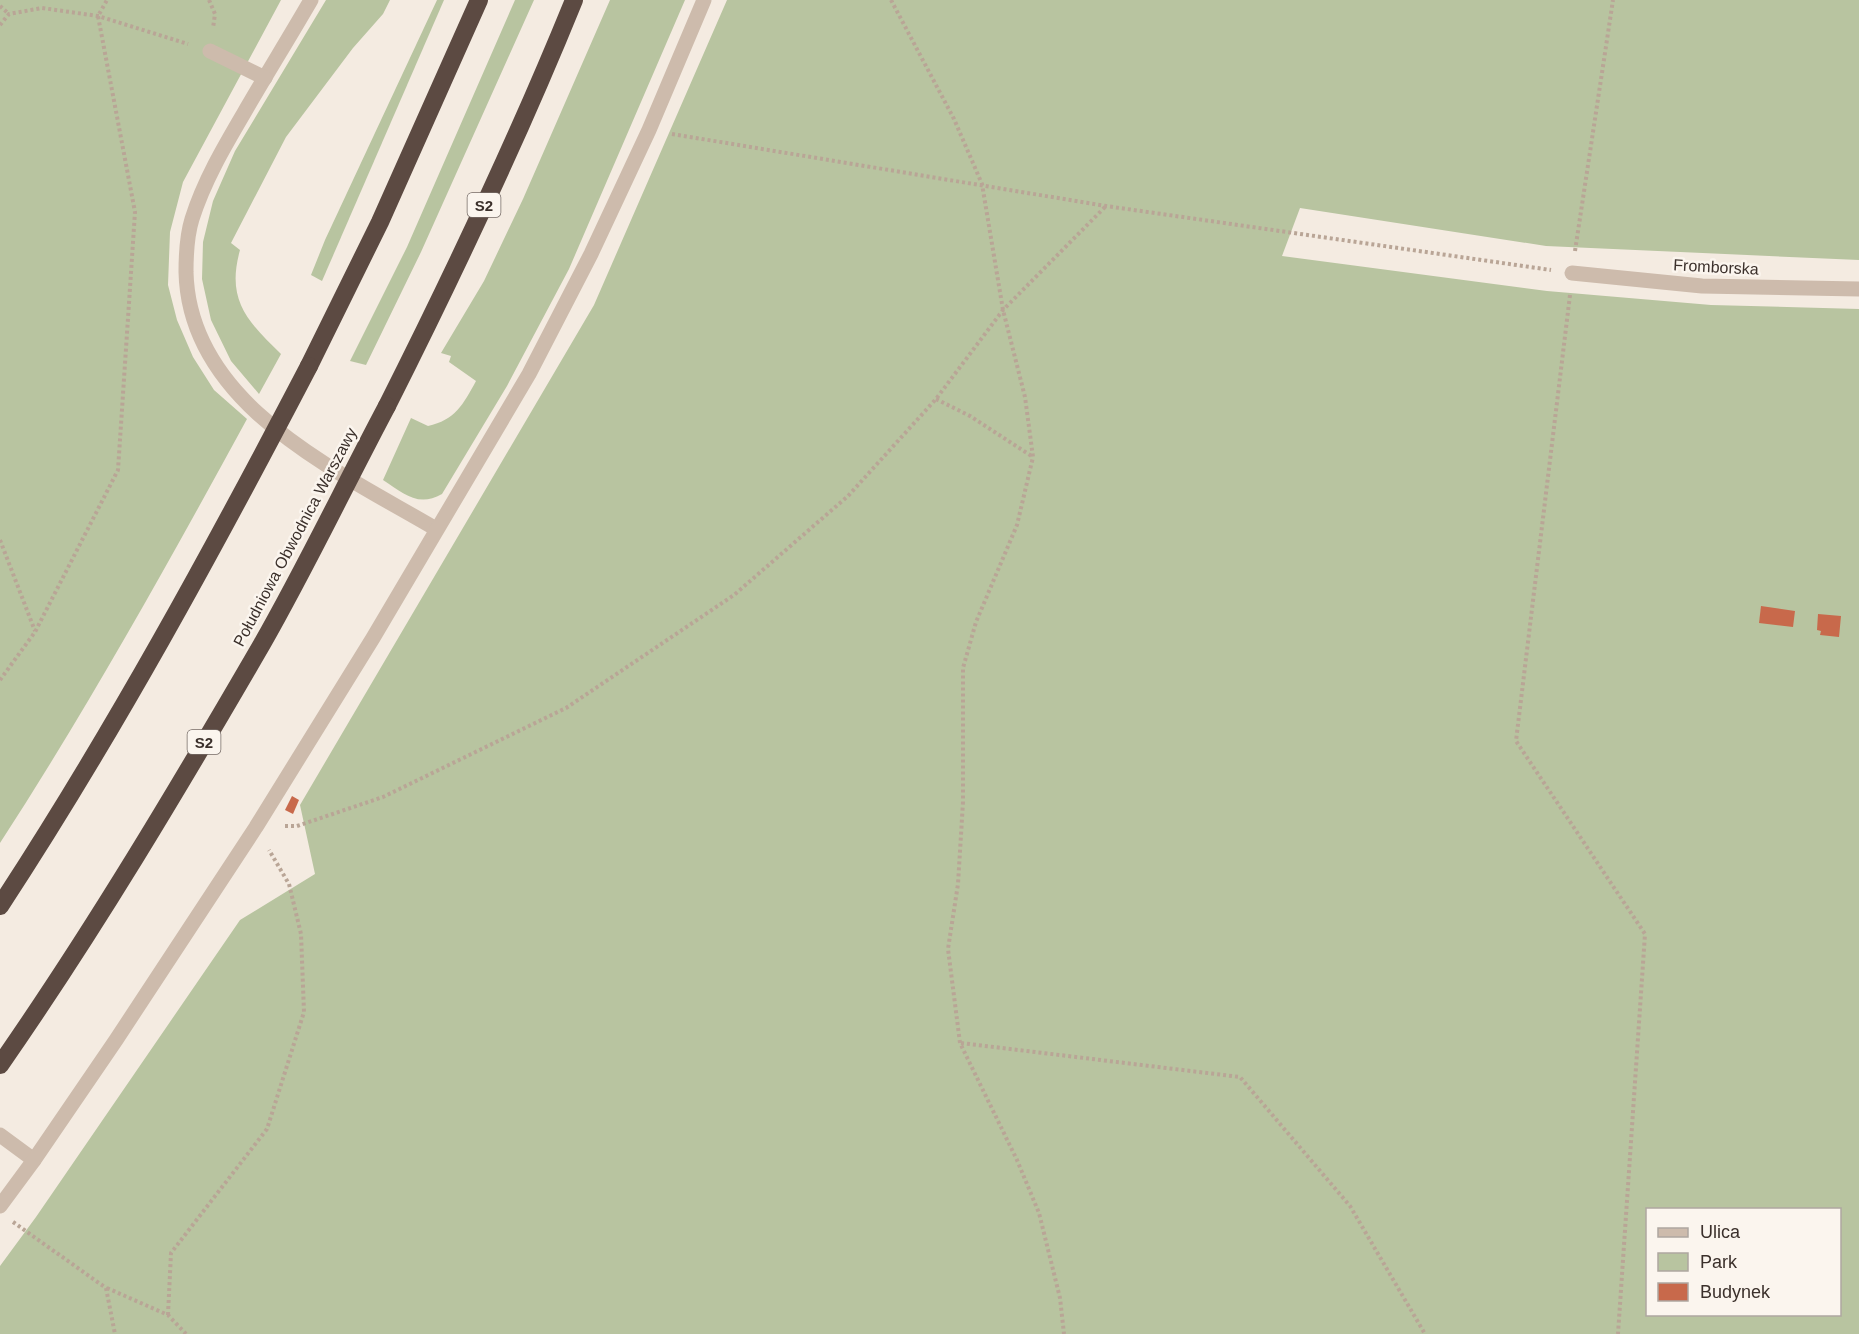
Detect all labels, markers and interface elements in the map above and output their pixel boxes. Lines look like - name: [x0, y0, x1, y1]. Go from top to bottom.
- road number: S2: [468, 193, 500, 217]
- street label: Fromborska: [1673, 256, 1759, 278]
- street label: Południowa Obwodnica Warszawy: [230, 425, 360, 649]
- road number: S2: [188, 730, 220, 754]
- legend: [1646, 1208, 1841, 1316]
- text: Ulica: [1700, 1222, 1741, 1242]
- text: Park: [1700, 1252, 1738, 1272]
- text: Budynek: [1700, 1282, 1771, 1302]

